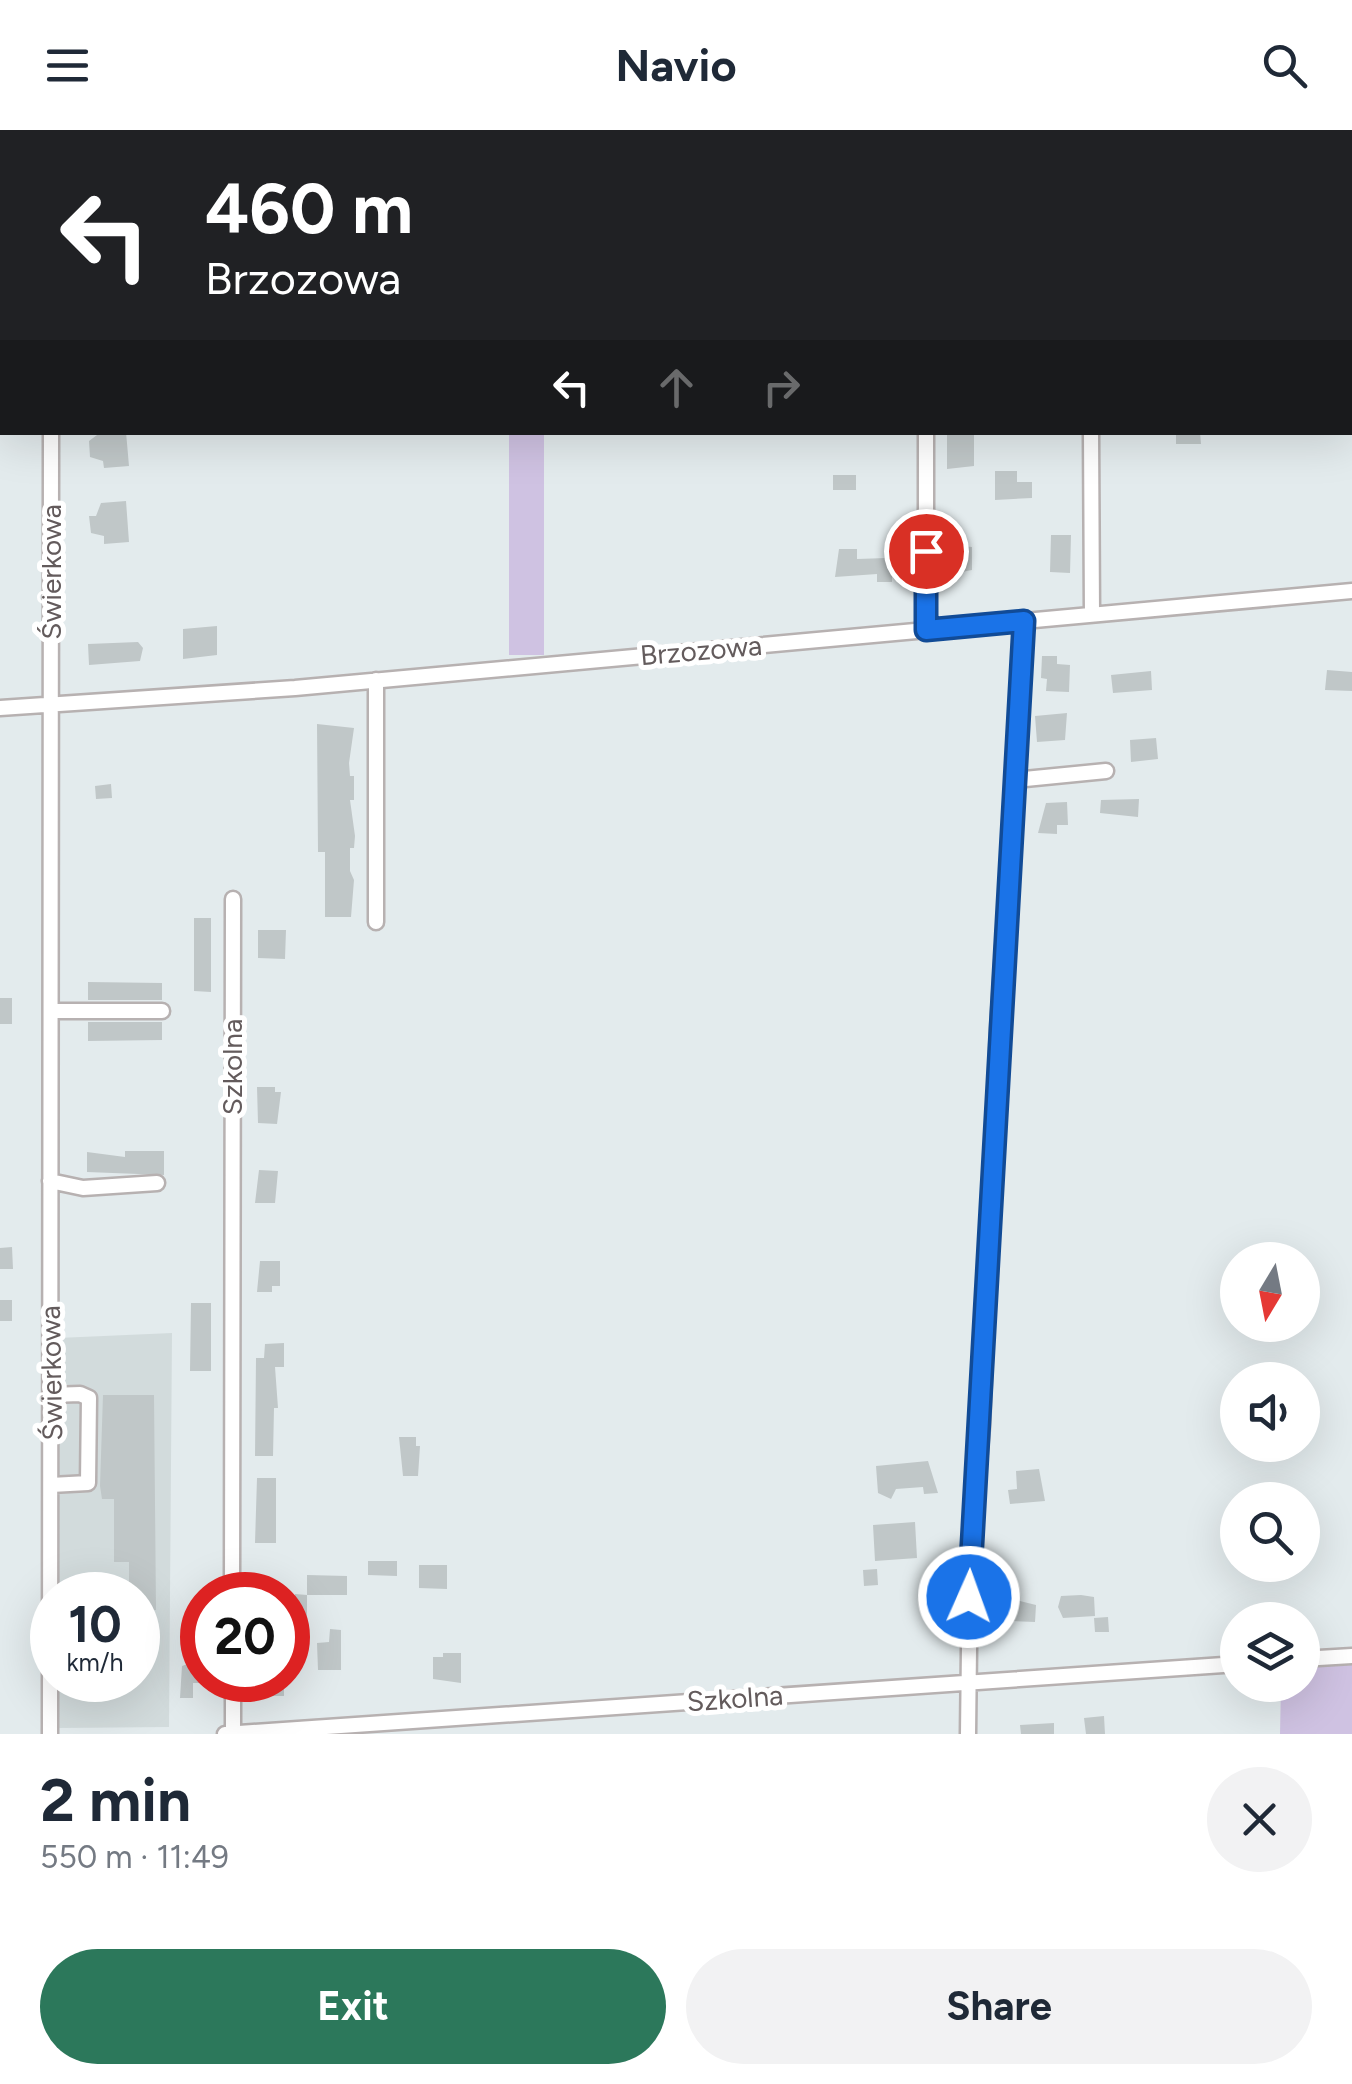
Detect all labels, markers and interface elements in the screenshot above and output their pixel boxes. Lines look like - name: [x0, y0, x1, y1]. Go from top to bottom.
- icon: menu: [40, 38, 95, 93]
- text: Navio: [615, 38, 737, 92]
- icon: search: [1257, 38, 1312, 93]
- text: 460 m: [205, 166, 413, 251]
- icon: left: [40, 170, 170, 300]
- text: Brzozowa: [205, 251, 401, 305]
- icon: left: [544, 360, 599, 415]
- icon: ahead: [649, 360, 704, 415]
- icon: right: [754, 360, 809, 415]
- street label: Świerkowa: [34, 504, 68, 640]
- pin: [884, 509, 969, 594]
- icon: arrive: [899, 524, 954, 579]
- street label: Brzozowa: [639, 628, 763, 672]
- street label: Szkolna: [215, 1019, 249, 1115]
- north arrow: [1220, 1242, 1320, 1342]
- map controls: [1220, 1242, 1320, 1702]
- street label: Świerkowa: [33, 1305, 69, 1441]
- button: sound: [1220, 1362, 1320, 1462]
- button: search: [1220, 1482, 1320, 1582]
- position arrow: [917, 1545, 1021, 1649]
- speed limit sign: 20: [180, 1572, 310, 1702]
- text: 10: [68, 1594, 122, 1655]
- button: layers: [1220, 1602, 1320, 1702]
- text: km/h: [66, 1647, 124, 1677]
- street label: Szkolna: [686, 1678, 784, 1718]
- text: 2 min: [40, 1764, 191, 1836]
- button: close: [1207, 1767, 1312, 1872]
- text: 550 m · 11:49: [40, 1838, 229, 1876]
- button: Exit: [40, 1949, 666, 2064]
- button: Share: [686, 1949, 1312, 2064]

